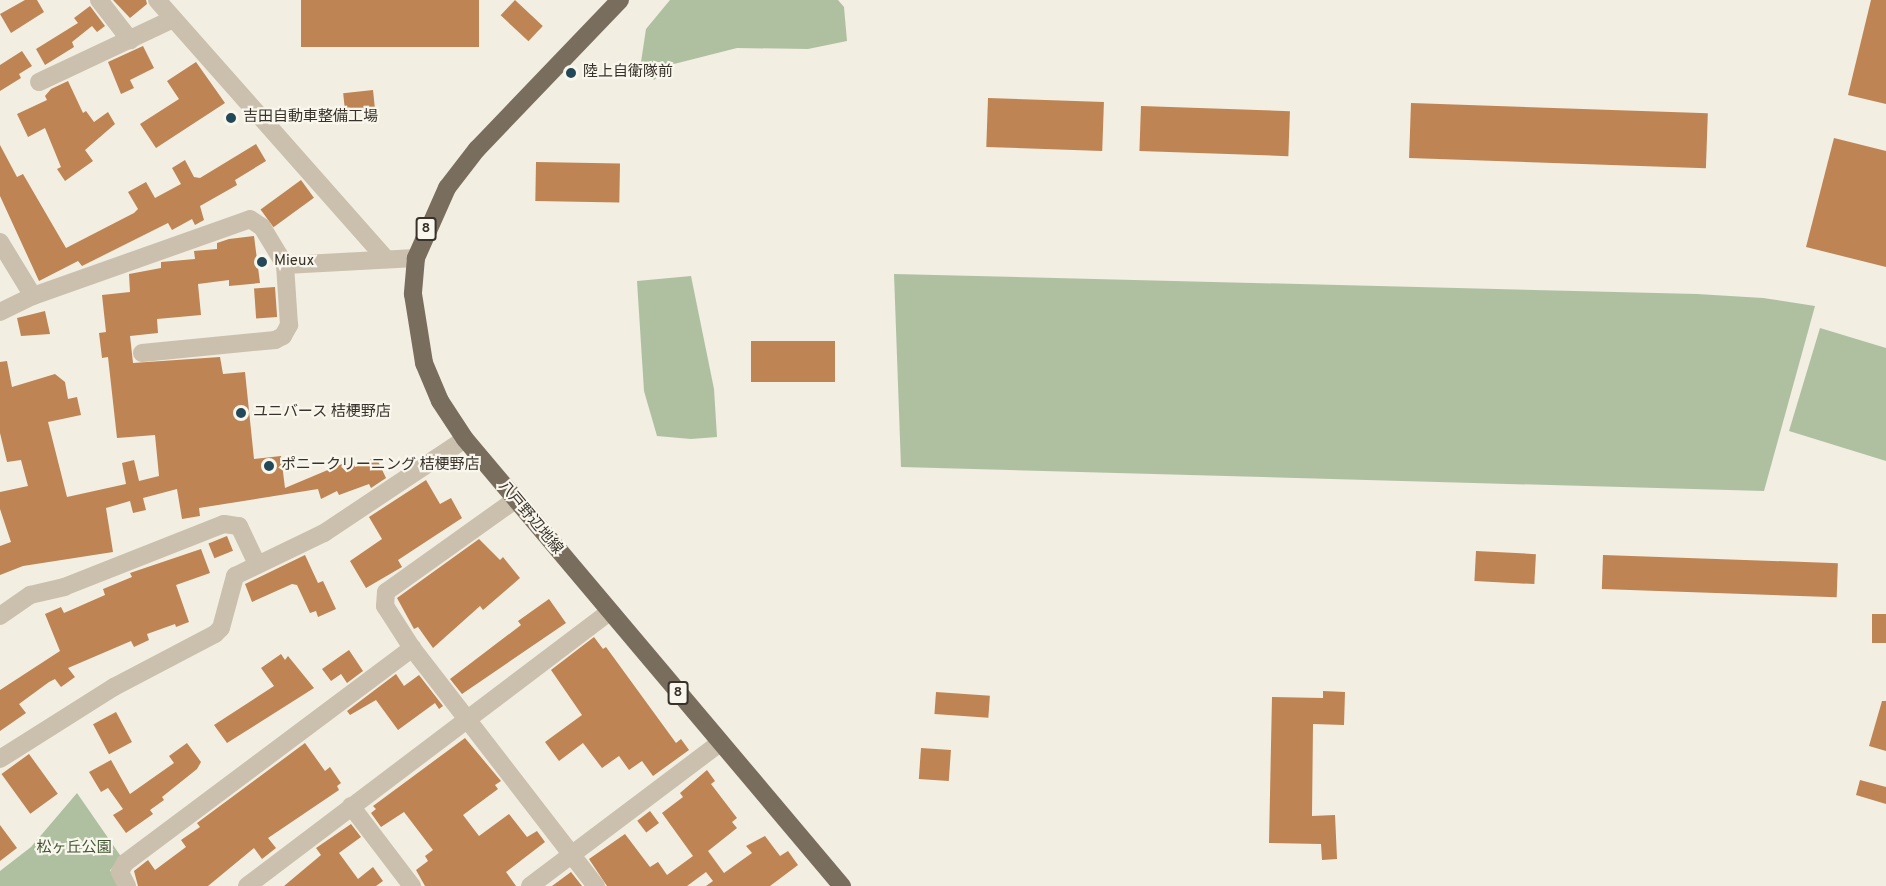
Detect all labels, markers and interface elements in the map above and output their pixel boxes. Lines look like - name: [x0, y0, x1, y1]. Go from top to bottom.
- place label: 陸上自衛隊前: [583, 64, 673, 82]
- marker: 陸上自衛隊前: [564, 66, 578, 80]
- place label: 吉田自動車整備工場: [243, 109, 378, 127]
- marker: 吉田自動車整備工場: [224, 111, 238, 125]
- road number: 8: [416, 218, 436, 240]
- place label: Mieux: [274, 253, 314, 271]
- marker: Mieux: [255, 255, 269, 269]
- place label: ユニバース 桔梗野店: [253, 404, 392, 422]
- marker: ユニバース 桔梗野店: [234, 406, 248, 420]
- place label: ポニークリーニング 桔梗野店: [281, 457, 480, 475]
- marker: ポニークリーニング 桔梗野店: [262, 459, 276, 473]
- street label: 八戸野辺地線: [494, 478, 566, 558]
- road number: 8: [668, 682, 688, 704]
- park label: 松ヶ丘公園: [37, 840, 111, 858]

